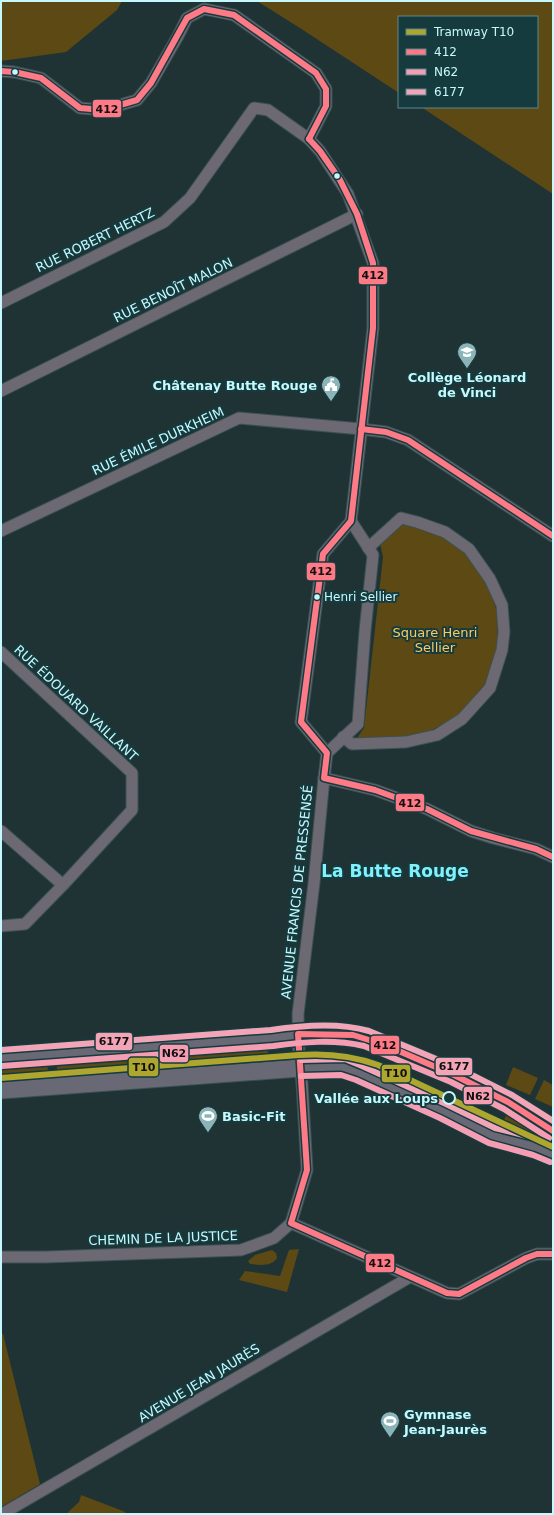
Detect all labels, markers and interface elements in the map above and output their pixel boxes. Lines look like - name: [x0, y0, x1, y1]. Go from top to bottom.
- legend: [398, 16, 538, 108]
- text: Tramway T10: [433, 25, 514, 39]
- text: 412: [434, 45, 457, 59]
- text: N62: [434, 65, 458, 79]
- unlabelled marker: [10, 67, 20, 77]
- text: 6177: [434, 85, 465, 99]
- line badge: 412: [92, 99, 122, 118]
- text: 412: [96, 103, 118, 116]
- unlabelled marker: [332, 171, 342, 181]
- street label: RUE ROBERT HERTZ: [33, 205, 157, 275]
- street label: RUE BENOÎT MALON: [111, 255, 235, 325]
- line badge: 412: [358, 266, 388, 285]
- text: 412: [362, 269, 384, 282]
- school or university icon: Collège Léonard de Vinci: [456, 341, 478, 369]
- place label: Collège Léonard de Vinci: [408, 370, 526, 400]
- public building icon: Châtenay Butte Rouge: [320, 374, 342, 402]
- place label: Châtenay Butte Rouge: [153, 378, 317, 393]
- street label: RUE ÉMILE DURKHEIM: [90, 404, 226, 478]
- line badge: 412: [306, 562, 336, 581]
- text: 412: [310, 565, 332, 578]
- place label: Henri Sellier: [324, 590, 397, 604]
- marker: Henri Sellier: [312, 592, 322, 602]
- park label: Square Henri Sellier: [393, 625, 477, 655]
- street label: RUE ÉDOUARD VAILLANT: [11, 642, 141, 764]
- street label: AVENUE FRANCIS DE PRESSENSÉ: [278, 784, 316, 1000]
- line badge: 412: [395, 793, 425, 812]
- text: 412: [399, 797, 421, 810]
- district label: La Butte Rouge: [321, 861, 469, 881]
- line badge: 6177: [95, 1032, 133, 1051]
- text: 6177: [99, 1035, 129, 1048]
- line badge: 412: [370, 1035, 400, 1055]
- text: 412: [374, 1039, 396, 1052]
- line badge: N62: [159, 1044, 189, 1063]
- text: N62: [162, 1047, 186, 1060]
- line badge: T10: [128, 1057, 159, 1077]
- line badge: 6177: [435, 1057, 473, 1076]
- text: 6177: [439, 1060, 469, 1073]
- text: T10: [133, 1061, 156, 1074]
- line badge: T10: [381, 1064, 411, 1083]
- text: T10: [385, 1067, 408, 1080]
- line badge: N62: [463, 1086, 493, 1105]
- text: N62: [466, 1090, 490, 1103]
- place label: Vallée aux Loups: [314, 1091, 438, 1106]
- marker: Vallée aux Loups: [442, 1091, 456, 1105]
- sports icon: Basic-Fit: [197, 1105, 219, 1133]
- place label: Basic-Fit: [222, 1109, 286, 1124]
- street label: CHEMIN DE LA JUSTICE: [88, 1228, 238, 1248]
- line badge: 412: [365, 1253, 395, 1273]
- text: 412: [369, 1257, 391, 1270]
- street label: AVENUE JEAN JAURÈS: [136, 1341, 262, 1425]
- place label: Gymnase Jean-Jaurès: [403, 1407, 487, 1437]
- sports icon: Gymnase Jean-Jaurès: [379, 1410, 401, 1438]

